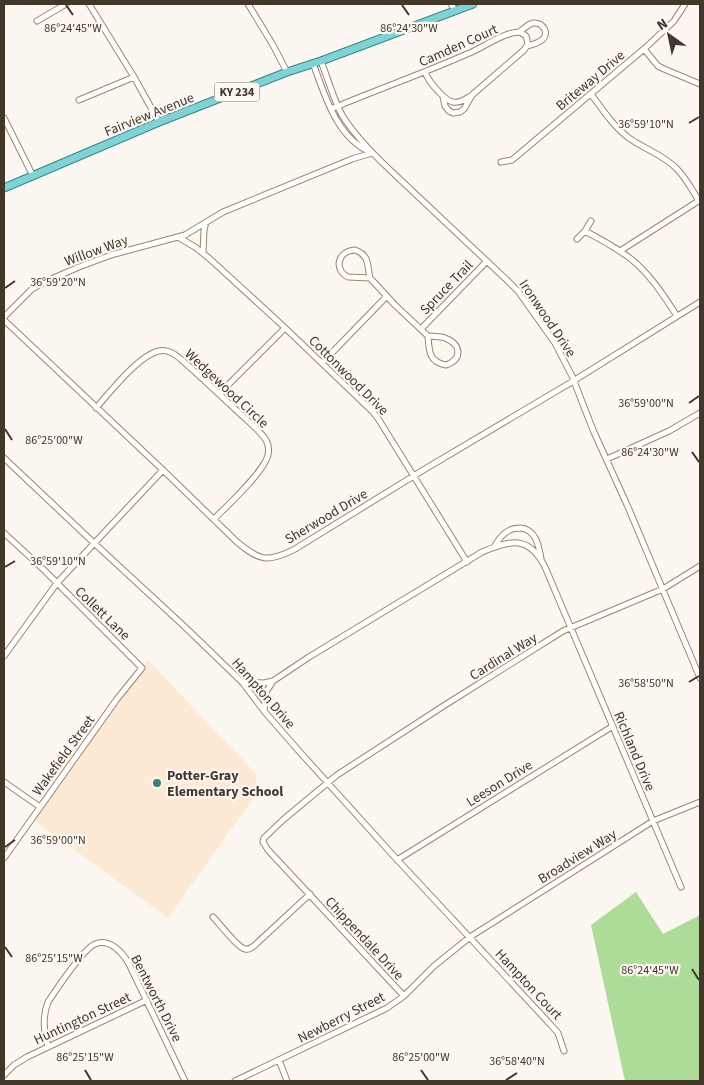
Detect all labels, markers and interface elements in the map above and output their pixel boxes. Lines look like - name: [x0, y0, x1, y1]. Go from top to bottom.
- north arrow: [644, 10, 694, 60]
- text: N: [653, 14, 672, 36]
- street label: Camden Court: [416, 19, 501, 72]
- text: 86°24'45"W: [44, 20, 102, 37]
- text: 86°24'30"W: [380, 20, 438, 37]
- street label: Briteway Drive: [552, 46, 630, 116]
- road number: KY 234: [214, 82, 260, 101]
- street label: Fairview Avenue: [102, 88, 197, 142]
- text: 36°59'10"N: [618, 116, 674, 133]
- street label: Willow Way: [62, 230, 131, 272]
- street label: Spruce Trail: [416, 256, 478, 319]
- text: 36°59'20"N: [30, 274, 86, 291]
- street label: Ironwood Drive: [514, 276, 581, 361]
- street label: Cottonwood Drive: [304, 331, 393, 420]
- street label: Wedgewood Circle: [180, 344, 273, 433]
- text: 36°59'00"N: [618, 395, 674, 412]
- text: 86°25'00"W: [25, 432, 83, 449]
- text: 86°24'30"W: [621, 444, 679, 461]
- street label: Sherwood Drive: [281, 484, 372, 549]
- text: 36°59'10"N: [30, 553, 86, 570]
- street label: Collett Lane: [70, 582, 134, 645]
- street label: Cardinal Way: [466, 628, 542, 686]
- street label: Hampton Drive: [227, 654, 300, 734]
- text: 36°58'50"N: [618, 675, 674, 692]
- street label: Richland Drive: [608, 709, 660, 794]
- street label: Wakefield Street: [28, 711, 100, 800]
- street label: Leeson Drive: [463, 756, 537, 812]
- place label: Potter-Gray Elementary School: [167, 766, 283, 802]
- marker: Potter-Gray Elementary School: [151, 777, 163, 789]
- street label: Broadview Way: [534, 824, 621, 889]
- text: 36°59'00"N: [30, 832, 86, 849]
- street label: Chippendale Drive: [320, 892, 408, 985]
- street label: Hampton Court: [490, 945, 567, 1025]
- text: 86°25'15"W: [25, 950, 83, 967]
- street label: Bentworth Drive: [126, 951, 187, 1046]
- text: 86°24'45"W: [621, 962, 679, 979]
- street label: Newberry Street: [294, 987, 389, 1048]
- street label: Huntington Street: [31, 988, 134, 1050]
- text: 86°25'15"W: [56, 1049, 114, 1066]
- text: 86°25'00"W: [392, 1049, 450, 1066]
- text: 36°58'40"N: [489, 1053, 545, 1070]

